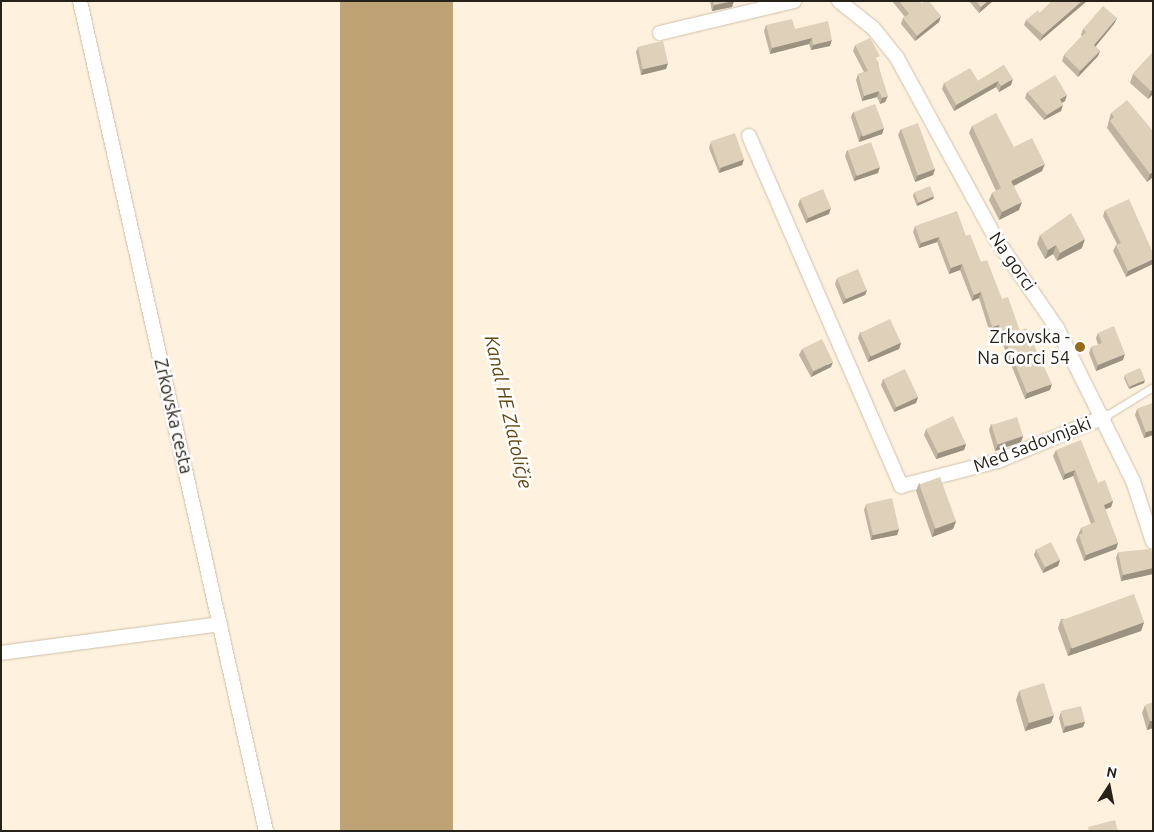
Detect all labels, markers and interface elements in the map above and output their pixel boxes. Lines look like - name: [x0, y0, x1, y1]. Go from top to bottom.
- street label: Na gorci: [985, 228, 1041, 294]
- place label: Zrkovska - Na Gorci 54: [977, 326, 1070, 368]
- water label: Kanal HE Zlatoličje: [479, 333, 537, 491]
- marker: Zrkovska - Na Gorci 54: [1074, 341, 1086, 353]
- street label: Zrkovska cesta: [150, 356, 198, 476]
- street label: Med sadovnjaki: [970, 412, 1094, 476]
- north arrow: [1084, 762, 1134, 812]
- text: N: [1105, 763, 1119, 781]

